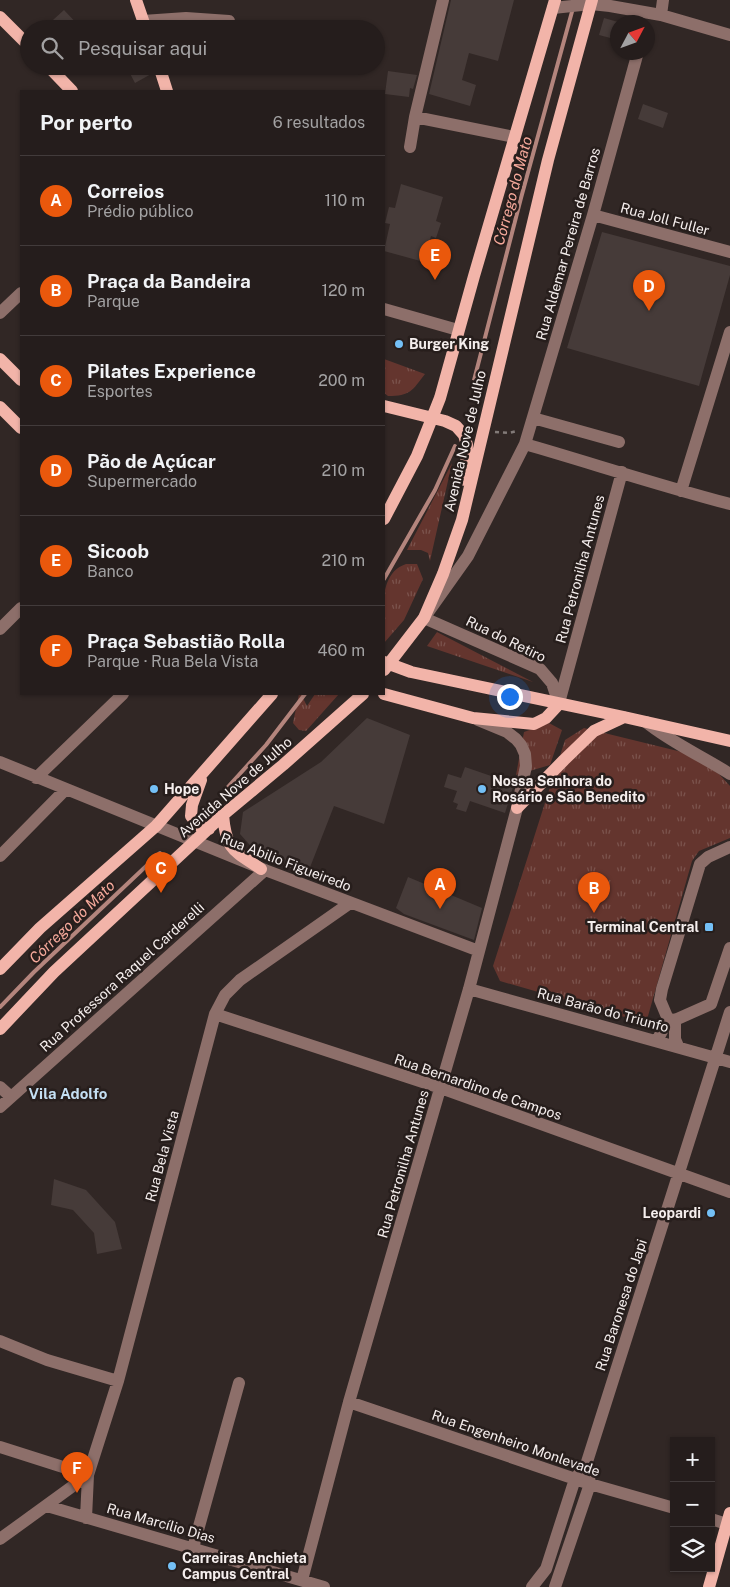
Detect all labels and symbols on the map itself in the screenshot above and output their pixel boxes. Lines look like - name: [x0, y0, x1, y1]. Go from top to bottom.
- north arrow: [610, 15, 655, 60]
- water label: Córrego do Mato: [490, 135, 535, 247]
- street label: Rua Aldemar Pereira de Barros: [533, 146, 603, 342]
- street label: Rua Joll Fuller: [619, 199, 711, 239]
- pin: E: [419, 239, 451, 280]
- pin: D: [633, 270, 665, 311]
- place label: Burger King: [409, 336, 489, 352]
- marker: Burger King: [393, 338, 405, 350]
- street label: Avenida Nove de Julho: [441, 369, 489, 513]
- street label: Rua Petronilha Antunes: [552, 493, 608, 645]
- street label: Rua do Retiro: [463, 613, 549, 665]
- your location: [497, 684, 523, 710]
- street label: Avenida Nove de Julho: [175, 733, 295, 840]
- place label: Nossa Senhora do Rosário e São Benedito: [492, 773, 645, 805]
- place label: Hope: [164, 781, 199, 797]
- marker: Hope: [148, 783, 160, 795]
- marker: Nossa Senhora do Rosário e São Benedito: [476, 783, 488, 795]
- street label: Rua Abilio Figueiredo: [218, 830, 354, 894]
- pin: C: [145, 852, 177, 893]
- pin: A: [424, 868, 456, 909]
- pin: B: [578, 872, 610, 913]
- water label: Córrego do Mato: [25, 877, 118, 967]
- street label: Rua Professora Raquel Carderelli: [37, 899, 207, 1055]
- place label: Terminal Central: [587, 919, 699, 935]
- marker: Terminal Central: [703, 921, 715, 933]
- street label: Rua Barão do Triunfo: [535, 985, 671, 1035]
- street label: Rua Bernardino de Campos: [392, 1051, 564, 1123]
- district label: Vila Adolfo: [29, 1085, 108, 1102]
- street label: Rua Petronilha Antunes: [374, 1088, 432, 1240]
- street label: Rua Bela Vista: [142, 1109, 182, 1203]
- place label: Leopardi: [642, 1205, 701, 1221]
- marker: Leopardi: [705, 1207, 717, 1219]
- street label: Rua Baronesa do Japi: [592, 1237, 650, 1373]
- street label: Rua Engenheiro Monlevade: [430, 1407, 602, 1479]
- pin: F: [61, 1452, 93, 1493]
- street label: Rua Marcílio Dias: [105, 1500, 217, 1546]
- place label: Carreiras Anchieta Campus Central: [182, 1550, 307, 1582]
- marker: Carreiras Anchieta Campus Central: [166, 1560, 178, 1572]

